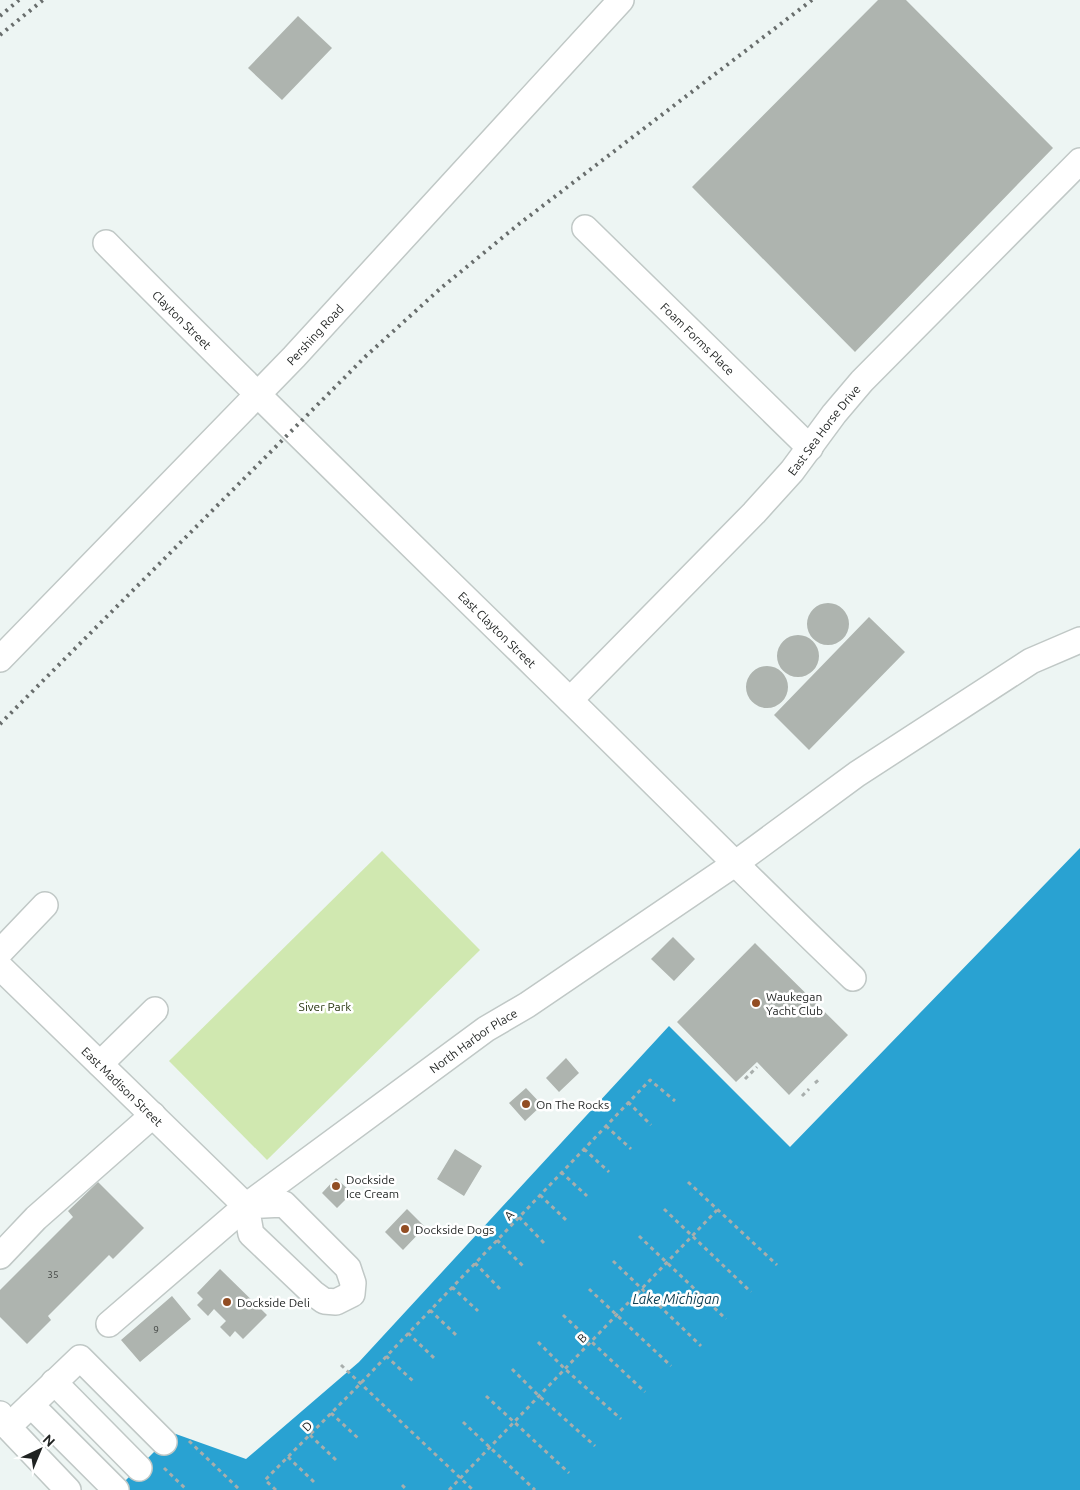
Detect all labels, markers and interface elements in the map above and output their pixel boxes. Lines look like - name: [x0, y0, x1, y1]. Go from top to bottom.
- street label: Clayton Street: [150, 288, 214, 352]
- street label: Foam Forms Place: [659, 300, 737, 377]
- street label: Pershing Road: [284, 302, 346, 367]
- street label: East Sea Horse Drive: [785, 382, 863, 477]
- street label: East Clayton Street: [456, 589, 539, 670]
- place label: Waukegan Yacht Club: [766, 990, 823, 1017]
- marker: Waukegan Yacht Club: [750, 997, 762, 1009]
- park label: Siver Park: [299, 1000, 351, 1013]
- street label: North Harbor Place: [427, 1006, 519, 1075]
- street label: East Madison Street: [80, 1044, 166, 1128]
- marker: On The Rocks: [520, 1098, 532, 1110]
- place label: On The Rocks: [536, 1098, 609, 1111]
- place label: Dockside Ice Cream: [346, 1173, 399, 1200]
- marker: Dockside Ice Cream: [330, 1180, 342, 1192]
- street label: A: [502, 1208, 517, 1222]
- marker: Dockside Dogs: [399, 1223, 411, 1235]
- place label: Dockside Dogs: [415, 1223, 494, 1236]
- house number: 35: [47, 1269, 59, 1280]
- water label: Lake Michigan: [632, 1291, 720, 1307]
- marker: Dockside Deli: [221, 1296, 233, 1308]
- place label: Dockside Deli: [237, 1296, 310, 1309]
- house number: 9: [153, 1324, 159, 1335]
- street label: B: [575, 1331, 589, 1345]
- street label: D: [299, 1418, 315, 1434]
- north arrow: [15, 1425, 65, 1475]
- text: N: [40, 1431, 58, 1450]

